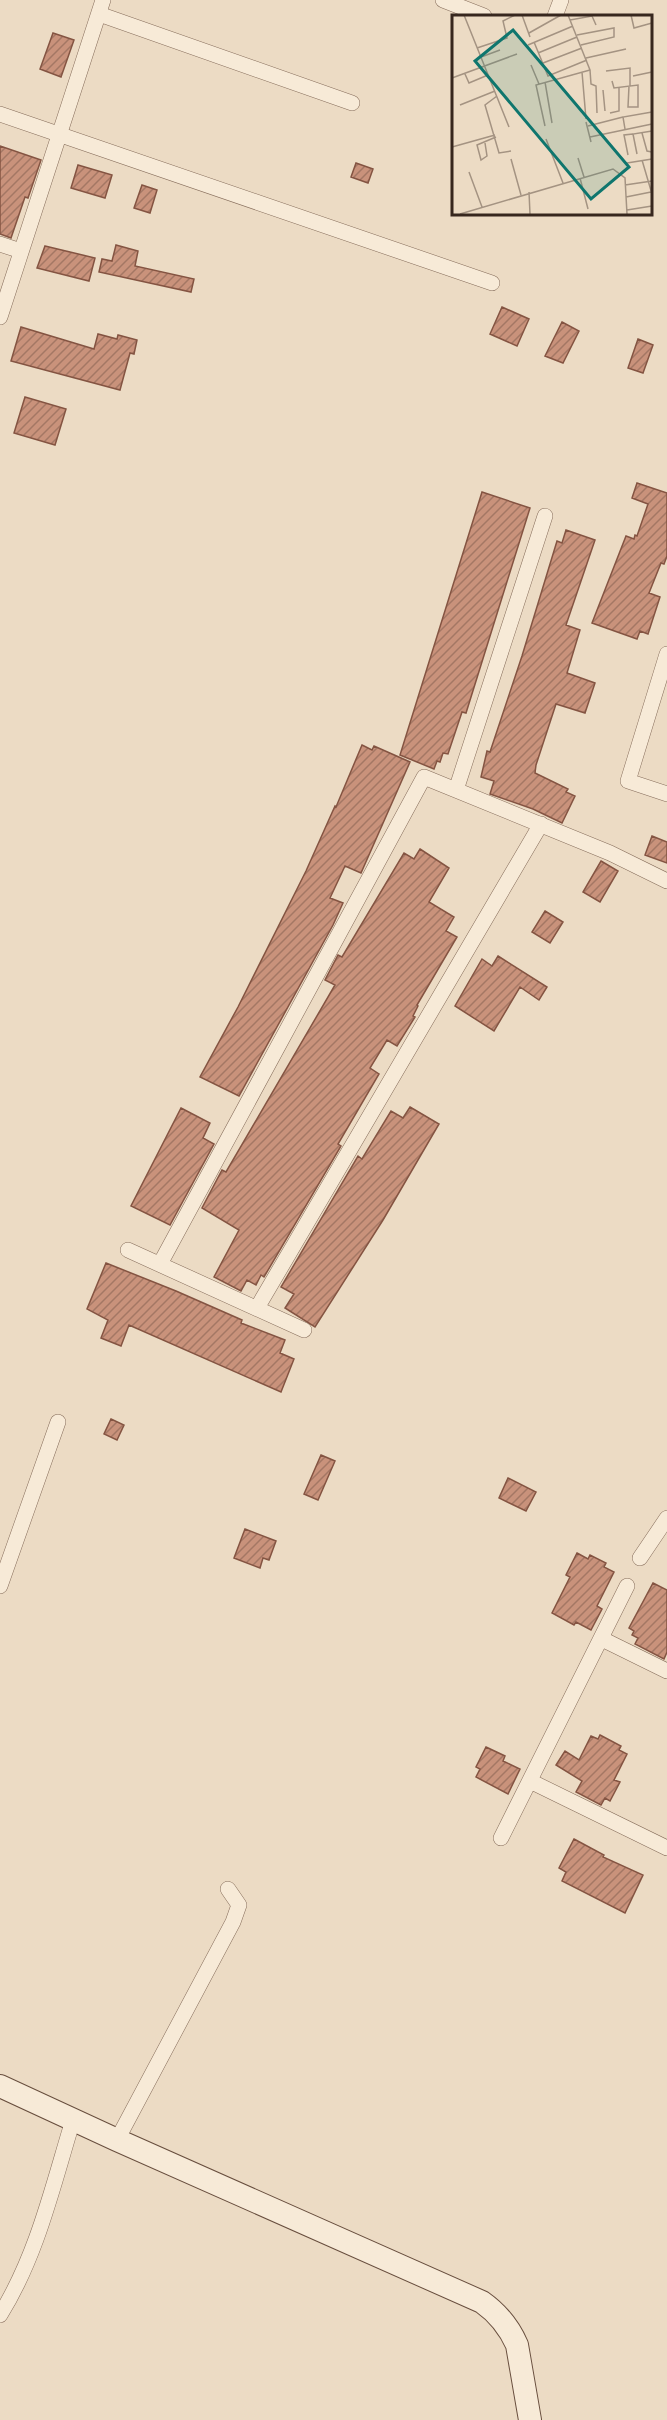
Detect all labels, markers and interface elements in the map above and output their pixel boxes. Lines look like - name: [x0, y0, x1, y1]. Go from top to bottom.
- inset map: [452, 15, 652, 214]

